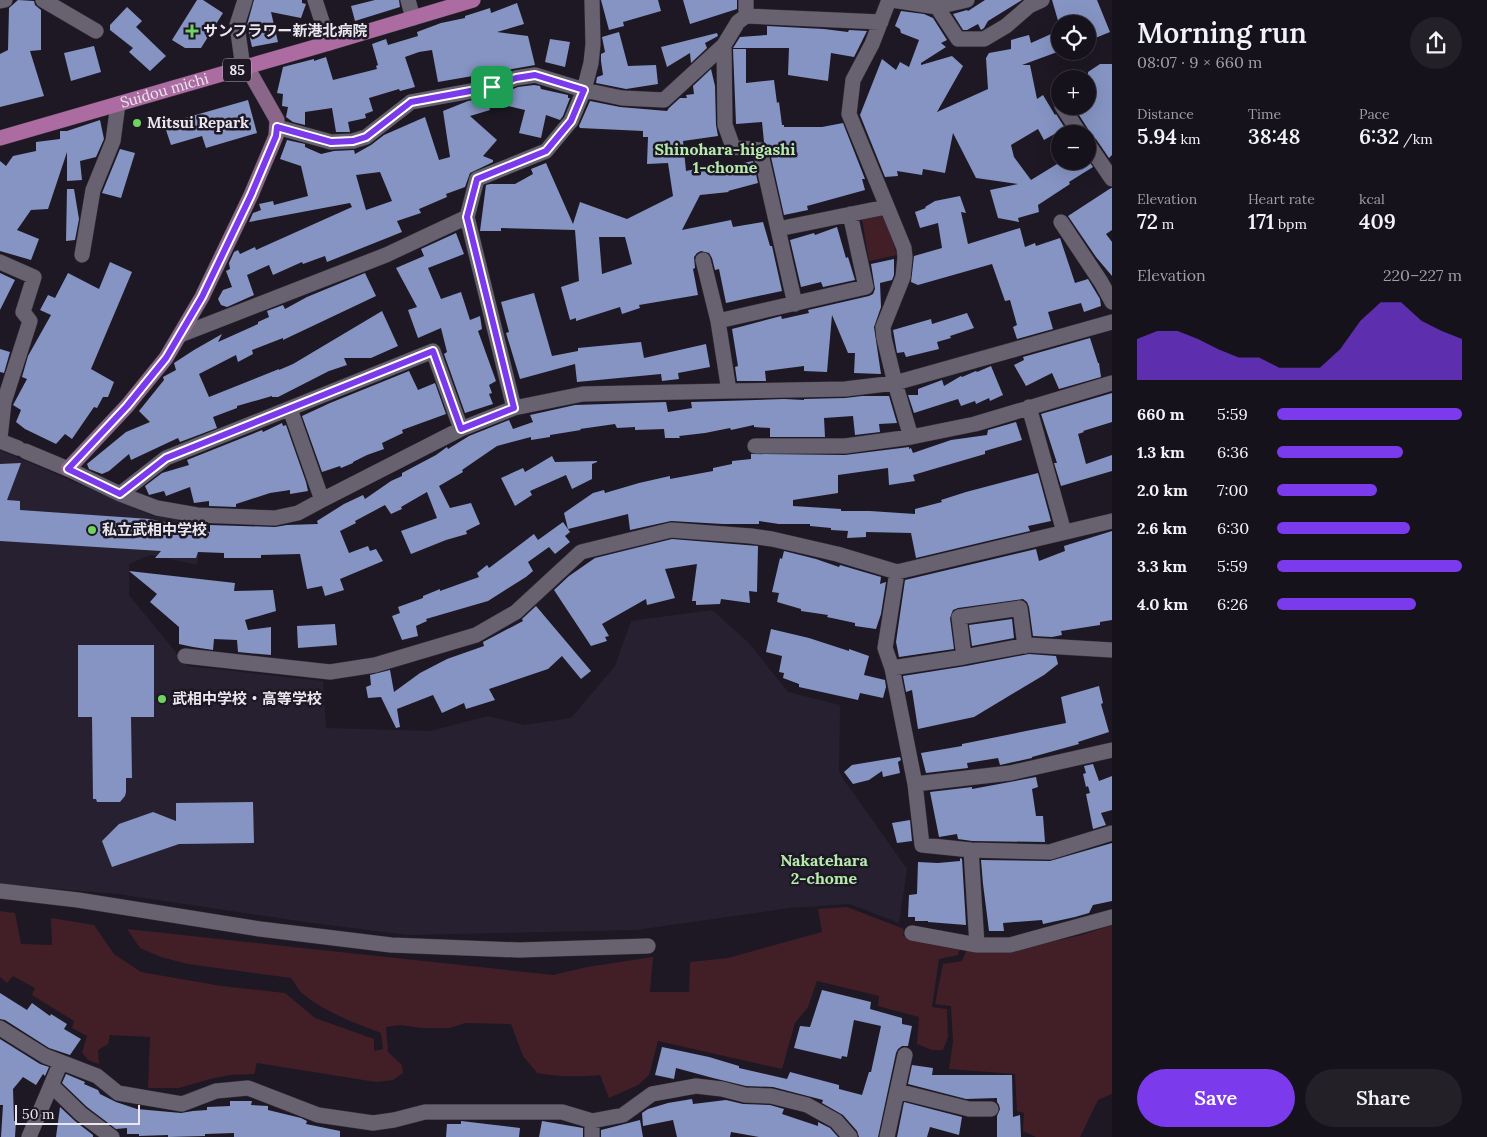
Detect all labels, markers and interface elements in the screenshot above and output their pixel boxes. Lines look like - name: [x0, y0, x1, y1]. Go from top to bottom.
- map controls: [1051, 15, 1096, 170]
- button: locate: [1051, 15, 1096, 60]
- text: Morning run: [1137, 15, 1307, 51]
- button: share: [1410, 17, 1462, 69]
- place label: サンフラワー新港北病院: [203, 21, 368, 40]
- marker: サンフラワー新港北病院: [185, 24, 199, 38]
- text: 08:07 · 9 × 660 m: [1137, 52, 1262, 72]
- road number: 85: [223, 58, 251, 82]
- pin: [471, 66, 513, 108]
- street label: Suidou michi: [118, 68, 211, 112]
- button: +: [1051, 70, 1096, 115]
- icon: arrive: [478, 73, 506, 101]
- text: Distance: [1137, 105, 1194, 123]
- text: Time: [1248, 105, 1281, 123]
- text: Pace: [1359, 105, 1390, 123]
- place label: Mitsui Repark: [147, 113, 249, 132]
- marker: Mitsui Repark: [131, 117, 143, 129]
- text: 5.94: [1137, 123, 1177, 150]
- text: 38:48: [1248, 123, 1300, 150]
- text: 6:32: [1359, 123, 1399, 150]
- button: −: [1051, 125, 1096, 170]
- text: km: [1177, 130, 1201, 148]
- text: /km: [1399, 130, 1433, 148]
- district label: Shinohara-higashi 1-chome: [655, 139, 795, 177]
- text: Elevation: [1137, 190, 1197, 208]
- text: Heart rate: [1248, 190, 1315, 208]
- text: kcal: [1359, 190, 1385, 208]
- text: 72: [1137, 208, 1158, 235]
- text: 171: [1248, 208, 1274, 235]
- text: 409: [1359, 208, 1396, 235]
- text: m: [1158, 215, 1174, 233]
- text: bpm: [1274, 215, 1307, 233]
- text: Elevation: [1137, 265, 1206, 285]
- text: 220–227 m: [1383, 265, 1462, 285]
- text: 660 m: [1137, 404, 1185, 424]
- text: 5:59: [1217, 404, 1248, 424]
- text: 1.3 km: [1137, 442, 1185, 462]
- text: 6:36: [1217, 442, 1248, 462]
- text: 2.0 km: [1137, 480, 1188, 500]
- text: 7:00: [1217, 480, 1248, 500]
- text: 2.6 km: [1137, 518, 1187, 538]
- text: 6:30: [1217, 518, 1249, 538]
- place label: 私立武相中学校: [102, 520, 207, 539]
- marker: 私立武相中学校: [86, 524, 98, 536]
- text: 3.3 km: [1137, 556, 1187, 576]
- text: 5:59: [1217, 556, 1248, 576]
- text: 4.0 km: [1137, 594, 1188, 614]
- text: 6:26: [1217, 594, 1248, 614]
- place label: 武相中学校・高等学校: [172, 689, 322, 708]
- marker: 武相中学校・高等学校: [156, 693, 168, 705]
- district label: Nakatehara 2-chome: [780, 850, 868, 888]
- button: Save: [1137, 1069, 1295, 1127]
- button: Share: [1305, 1069, 1462, 1127]
- scale bar: [15, 1102, 140, 1125]
- text: 50 m: [22, 1105, 55, 1123]

